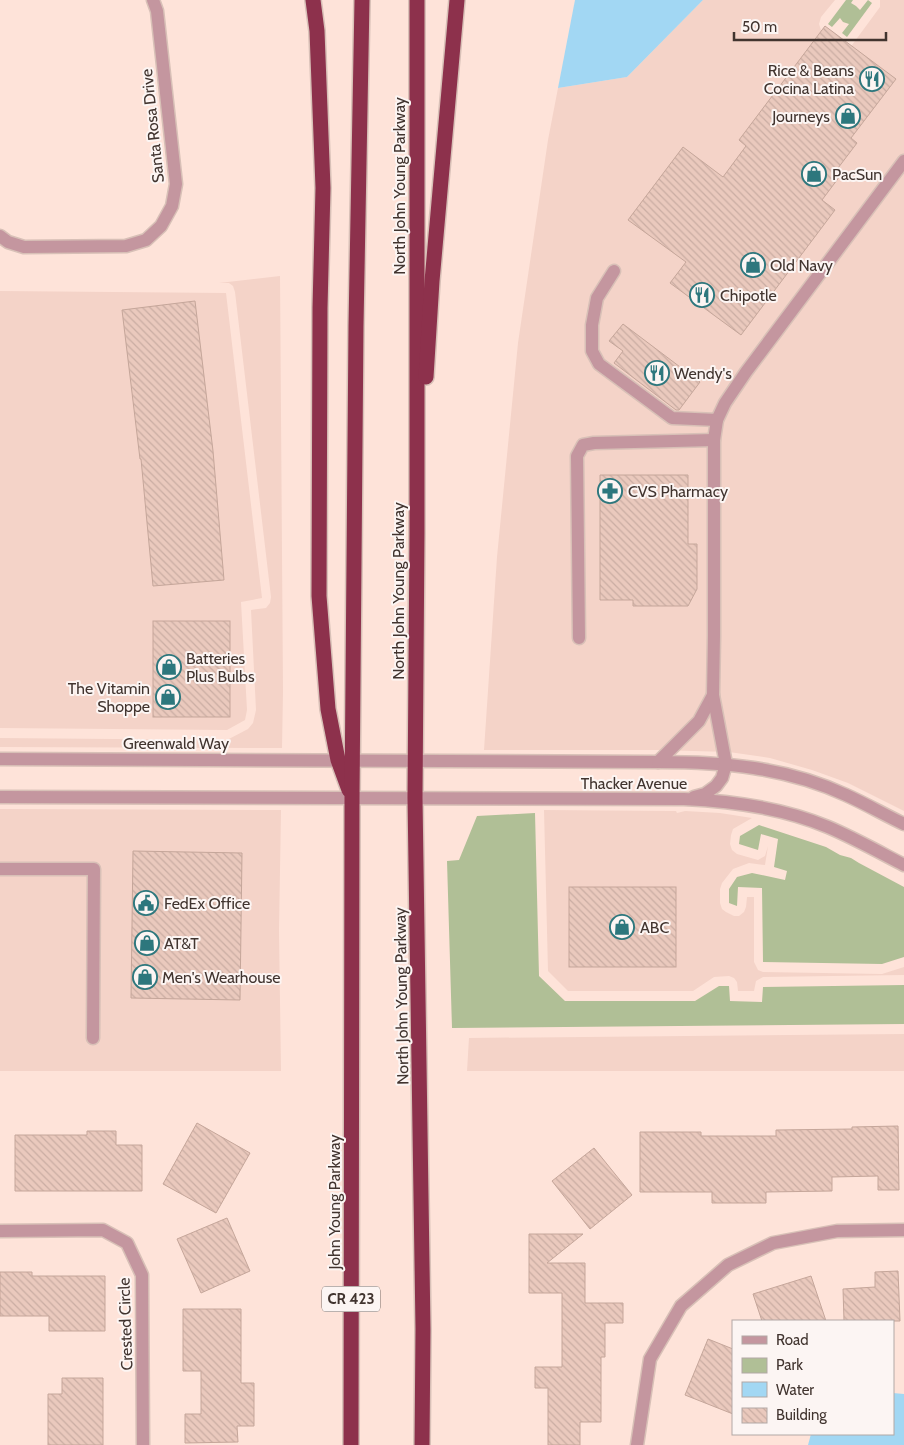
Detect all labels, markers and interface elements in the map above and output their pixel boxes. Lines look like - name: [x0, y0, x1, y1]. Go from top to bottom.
- scale bar: [734, 10, 886, 42]
- text: 50 m: [742, 18, 777, 36]
- place label: Rice & Beans Cocina Latina: [764, 61, 854, 98]
- restaurant icon: Rice & Beans Cocina Latina: [859, 66, 885, 92]
- street label: Santa Rosa Drive: [137, 68, 168, 184]
- street label: North John Young Parkway: [390, 97, 409, 275]
- shop icon: Journeys: [835, 103, 861, 129]
- place label: Journeys: [771, 107, 830, 126]
- shop icon: PacSun: [801, 161, 827, 187]
- place label: PacSun: [832, 165, 882, 184]
- shop icon: Old Navy: [740, 252, 766, 278]
- place label: Old Navy: [770, 256, 833, 275]
- restaurant icon: Chipotle: [689, 282, 715, 308]
- place label: Chipotle: [720, 286, 777, 305]
- restaurant icon: Wendy's: [644, 360, 670, 386]
- place label: Wendy's: [674, 364, 732, 383]
- pharmacy icon: CVS Pharmacy: [597, 478, 623, 504]
- place label: CVS Pharmacy: [628, 482, 728, 501]
- street label: North John Young Parkway: [389, 502, 408, 680]
- place label: Batteries Plus Bulbs: [186, 649, 255, 686]
- shop icon: Batteries Plus Bulbs: [156, 654, 182, 680]
- place label: The Vitamin Shoppe: [68, 679, 150, 716]
- shop icon: The Vitamin Shoppe: [155, 684, 181, 710]
- street label: Greenwald Way: [123, 734, 229, 753]
- street label: Thacker Avenue: [581, 774, 687, 793]
- public building icon: FedEx Office: [133, 890, 159, 916]
- place label: FedEx Office: [164, 894, 250, 913]
- street label: North John Young Parkway: [390, 907, 413, 1085]
- shop icon: ABC: [609, 914, 635, 940]
- place label: ABC: [640, 918, 669, 937]
- shop icon: AT&T: [134, 930, 160, 956]
- place label: AT&T: [164, 934, 199, 953]
- shop icon: Men's Wearhouse: [132, 964, 158, 990]
- place label: Men's Wearhouse: [162, 968, 281, 987]
- street label: John Young Parkway: [325, 1134, 344, 1271]
- street label: Crested Circle: [114, 1277, 137, 1371]
- road number: CR 423: [322, 1286, 380, 1312]
- legend: [732, 1320, 894, 1435]
- text: Road: [776, 1331, 809, 1349]
- text: Park: [776, 1356, 803, 1374]
- text: Water: [776, 1381, 814, 1399]
- text: Building: [776, 1406, 827, 1424]

